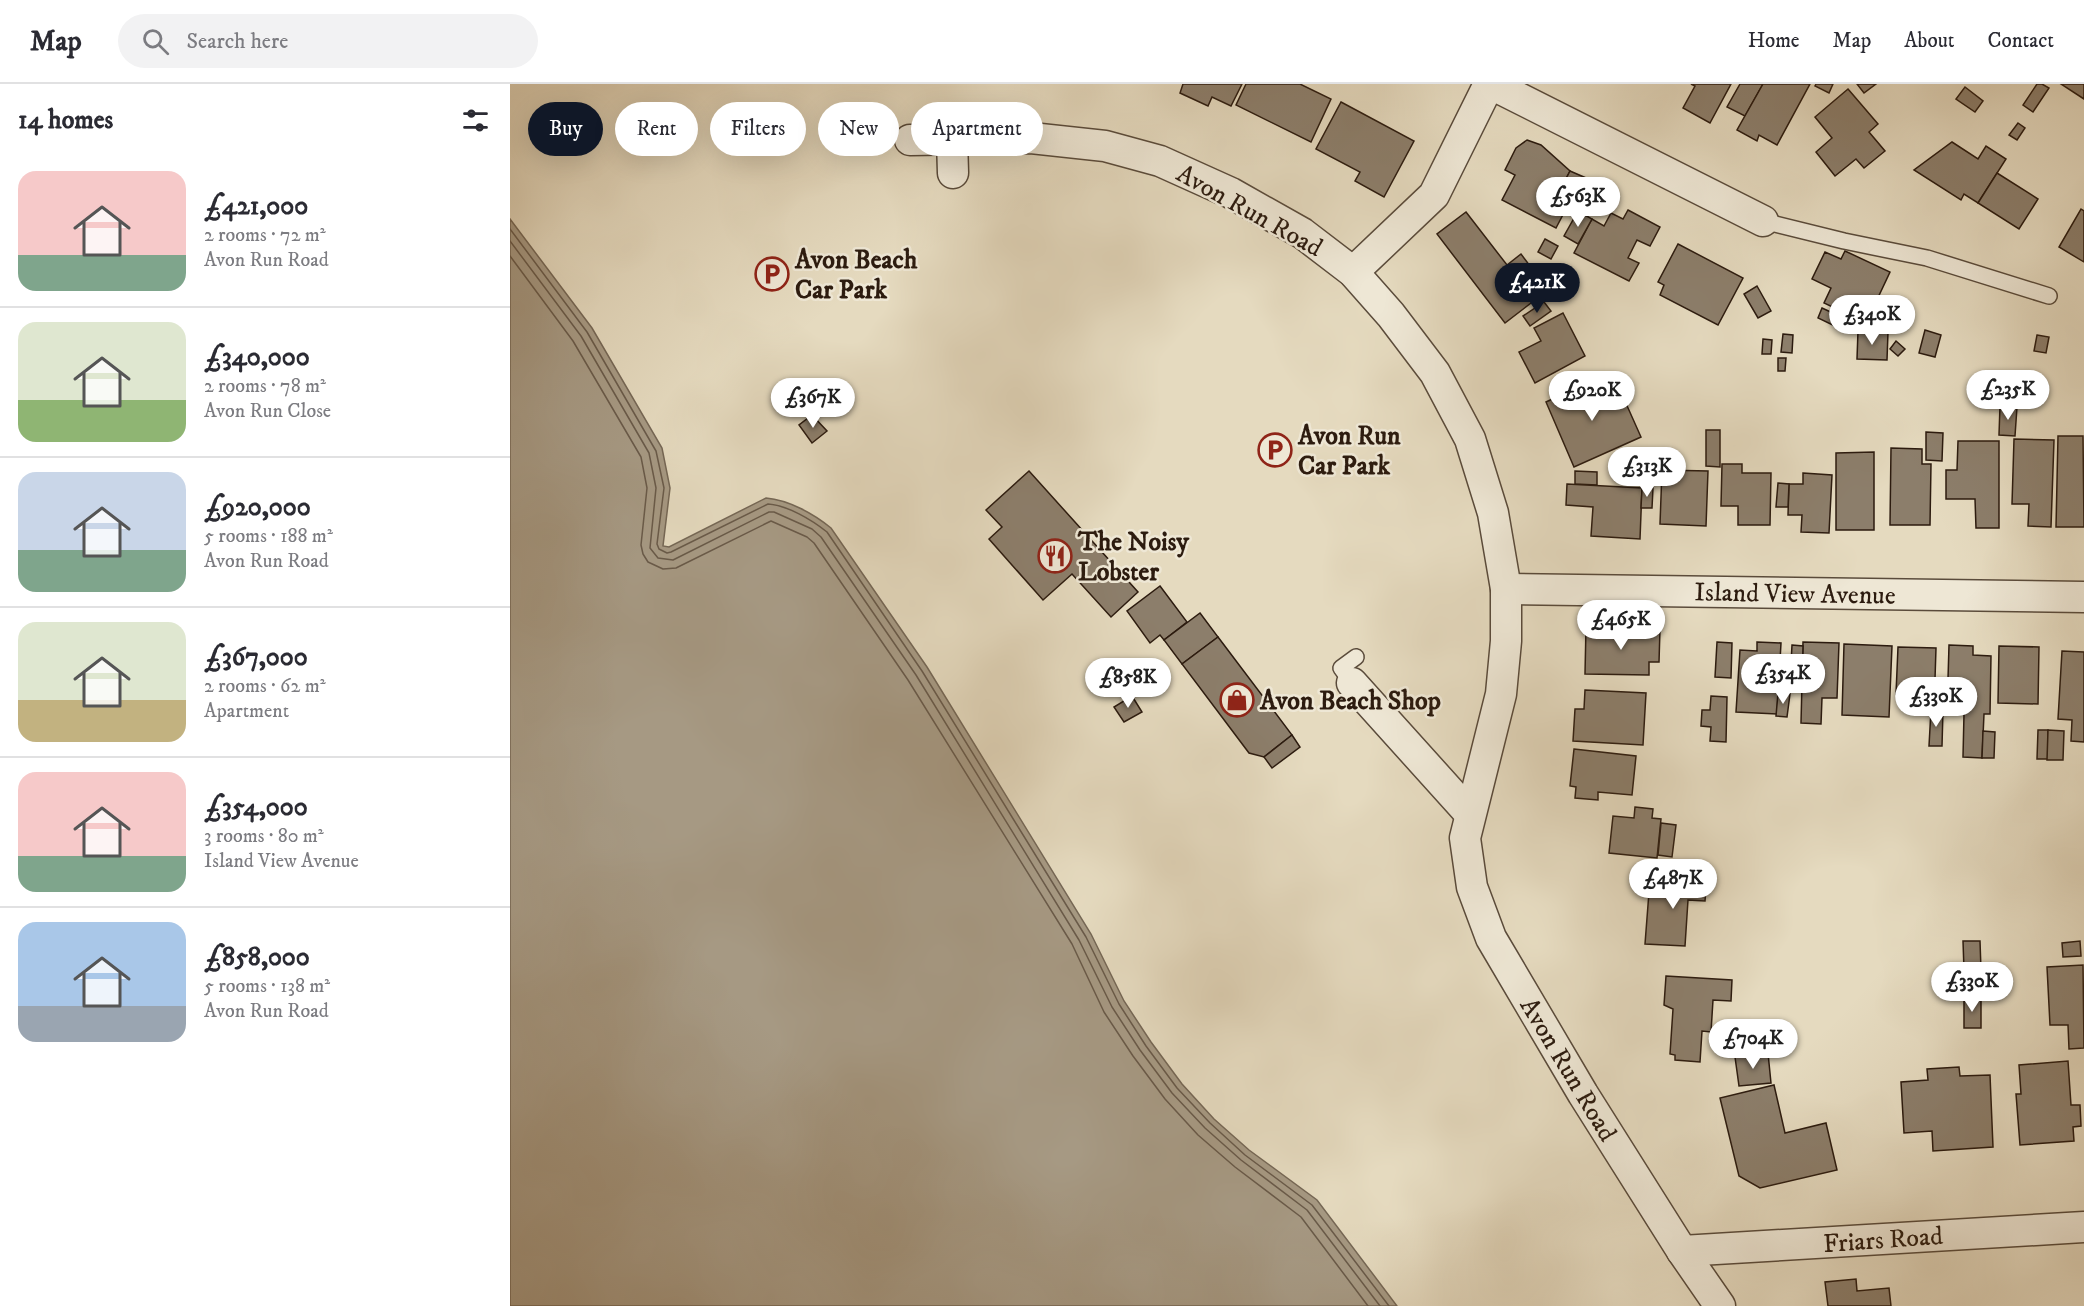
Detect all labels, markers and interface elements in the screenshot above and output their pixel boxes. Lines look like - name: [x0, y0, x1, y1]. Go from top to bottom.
- search box: [118, 14, 538, 68]
- text: Map: [30, 24, 82, 59]
- icon: search: [139, 25, 172, 58]
- text: Search here: [187, 28, 288, 55]
- text: Home: [1748, 28, 1800, 54]
- text: Map: [1833, 28, 1871, 54]
- text: About: [1904, 28, 1955, 54]
- text: Contact: [1988, 28, 2054, 54]
- chip: Buy: [528, 102, 603, 156]
- chip: Rent: [615, 102, 698, 156]
- chip: Filters: [710, 102, 806, 156]
- chip: New: [818, 102, 899, 156]
- chip: Apartment: [911, 102, 1043, 156]
- text: 14 homes: [18, 104, 113, 137]
- icon: filters: [459, 104, 492, 137]
- street label: Avon Run Road: [1170, 158, 1328, 265]
- pin: £563K: [1536, 177, 1620, 228]
- text: £563K: [1550, 184, 1606, 209]
- text: £421,000: [204, 190, 308, 223]
- icon: home: [66, 195, 138, 267]
- text: 2 rooms · 72 m²: [204, 223, 326, 248]
- place label: Avon Beach Car Park: [794, 244, 918, 307]
- text: Avon Run Road: [204, 248, 329, 273]
- parking icon: Avon Beach Car Park: [754, 256, 790, 292]
- pin: £421K: [1495, 263, 1579, 314]
- text: £421K: [1509, 270, 1565, 295]
- pin: £340K: [1830, 295, 1914, 346]
- text: £340K: [1843, 302, 1901, 327]
- text: £340,000: [204, 341, 310, 374]
- icon: home: [66, 346, 138, 418]
- pin: £235K: [1966, 370, 2050, 421]
- pin: £920K: [1550, 371, 1634, 422]
- text: 2 rooms · 78 m²: [204, 374, 326, 399]
- text: £235K: [1980, 377, 2036, 402]
- pin: £367K: [771, 378, 855, 429]
- text: £920K: [1563, 378, 1621, 403]
- text: £367K: [785, 385, 841, 410]
- text: Avon Run Close: [204, 399, 331, 424]
- place label: Avon Run Car Park: [1297, 420, 1401, 483]
- parking icon: Avon Run Car Park: [1257, 432, 1293, 468]
- pin: £313K: [1605, 447, 1689, 498]
- text: £313K: [1622, 454, 1672, 479]
- text: £920,000: [204, 491, 311, 524]
- icon: home: [66, 496, 138, 568]
- text: 5 rooms · 188 m²: [204, 524, 333, 549]
- place label: The Noisy Lobster: [1077, 526, 1189, 589]
- restaurant icon: The Noisy Lobster: [1037, 538, 1073, 574]
- text: Avon Run Road: [204, 549, 329, 574]
- street label: Island View Avenue: [1694, 576, 1896, 613]
- pin: £465K: [1579, 600, 1663, 651]
- text: £465K: [1591, 607, 1651, 632]
- text: £367,000: [204, 641, 308, 674]
- icon: home: [66, 646, 138, 718]
- pin: £354K: [1741, 654, 1825, 705]
- pin: £858K: [1086, 658, 1170, 709]
- text: £354K: [1755, 661, 1811, 686]
- text: £858K: [1099, 665, 1157, 690]
- text: 2 rooms · 62 m²: [204, 674, 326, 699]
- pin: £330K: [1894, 677, 1978, 728]
- shop icon: Avon Beach Shop: [1219, 682, 1255, 718]
- text: £330K: [1909, 684, 1963, 709]
- place label: Avon Beach Shop: [1259, 685, 1441, 718]
- text: Apartment: [204, 699, 289, 724]
- text: £354,000: [204, 791, 308, 824]
- icon: home: [66, 796, 138, 868]
- text: 3 rooms · 80 m²: [204, 824, 324, 849]
- text: Island View Avenue: [204, 849, 359, 874]
- pin: £487K: [1631, 859, 1715, 910]
- text: £487K: [1643, 866, 1703, 891]
- text: £858,000: [204, 941, 310, 974]
- icon: home: [66, 946, 138, 1018]
- pin: £330K: [1930, 962, 2014, 1013]
- text: £330K: [1945, 969, 1999, 994]
- text: 5 rooms · 138 m²: [204, 974, 330, 999]
- street label: Avon Run Road: [1512, 992, 1624, 1148]
- text: Avon Run Road: [204, 999, 329, 1024]
- pin: £704K: [1711, 1019, 1795, 1070]
- text: £704K: [1723, 1026, 1783, 1051]
- street label: Friars Road: [1822, 1220, 1944, 1261]

